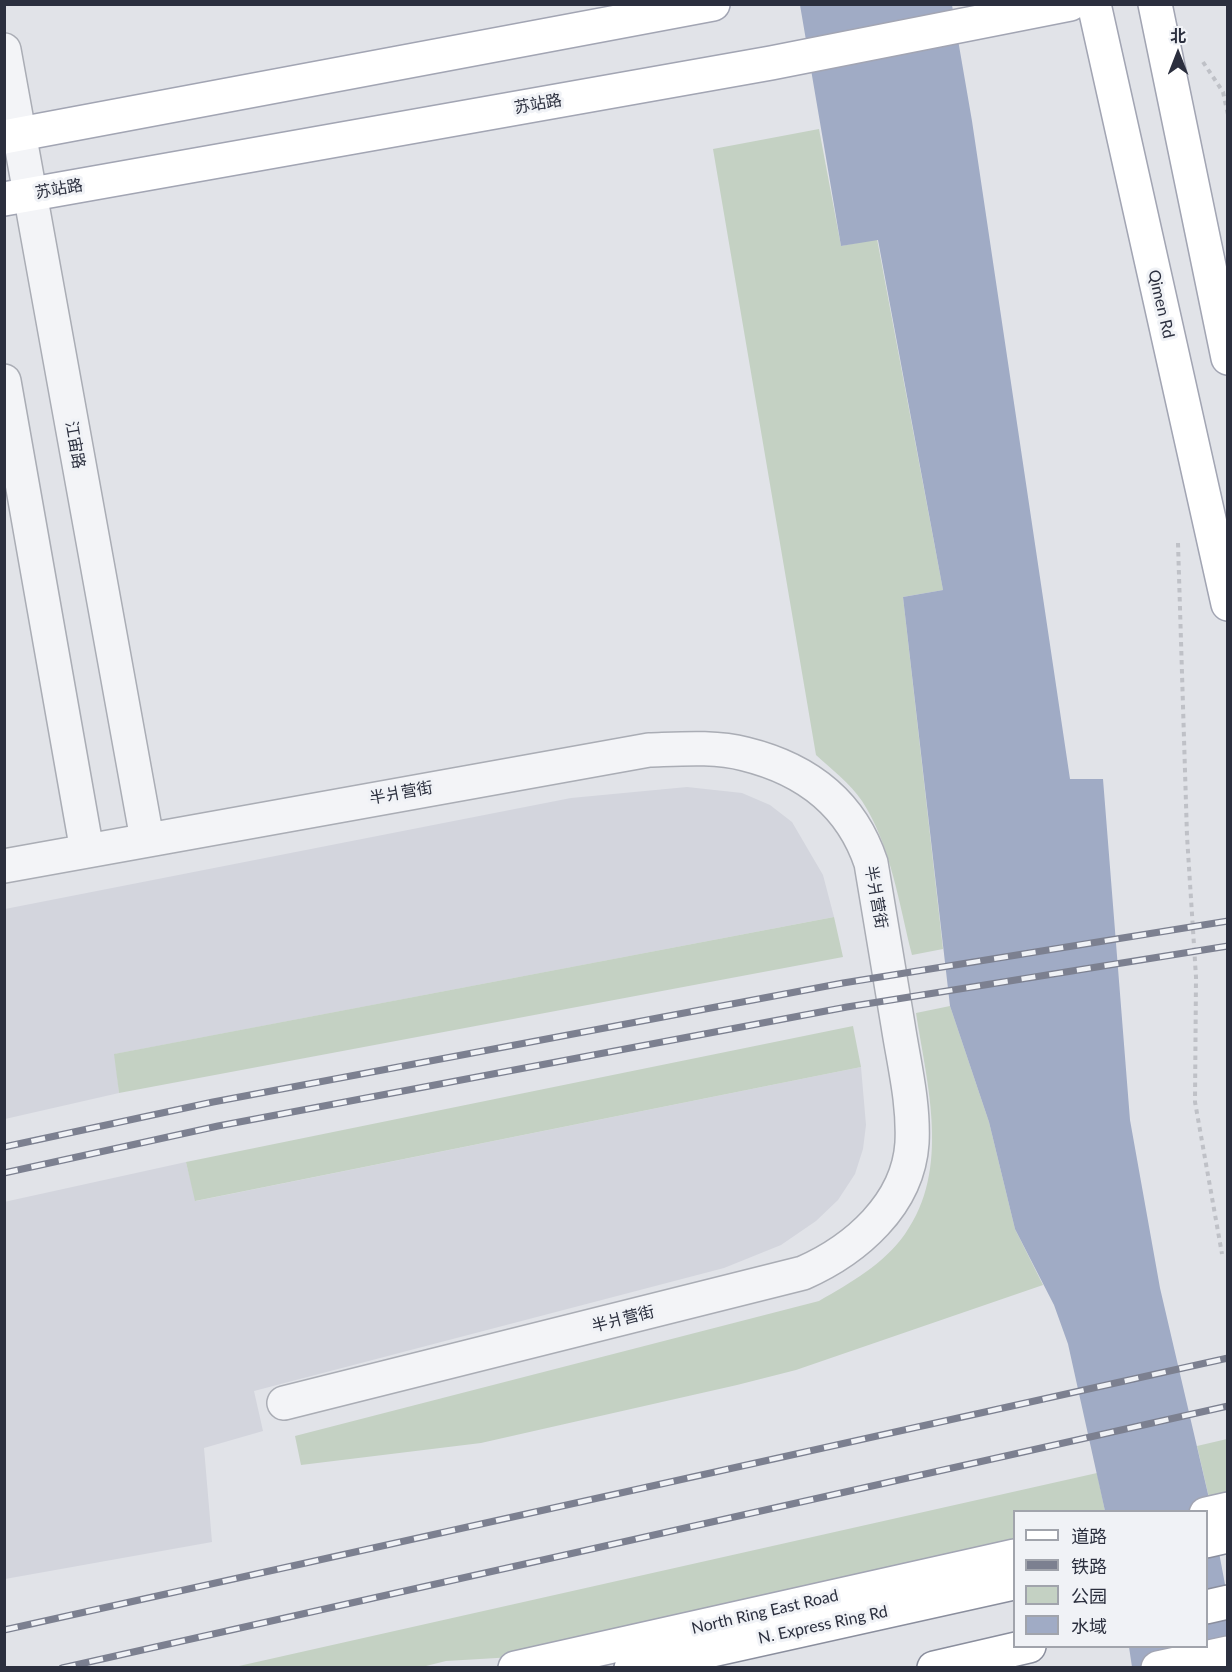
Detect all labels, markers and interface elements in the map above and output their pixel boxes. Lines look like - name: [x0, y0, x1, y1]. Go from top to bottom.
- north arrow: [1148, 24, 1208, 84]
- text: 北: [1170, 26, 1186, 45]
- street label: 苏站路: [513, 90, 563, 118]
- street label: 苏站路: [34, 175, 84, 203]
- street label: Qimen Rd: [1144, 268, 1178, 340]
- street label: 江宙路: [61, 420, 89, 470]
- street label: 半爿营街: [368, 778, 434, 808]
- street label: 半爿营街: [861, 864, 891, 930]
- street label: 半爿营街: [590, 1302, 656, 1336]
- legend: [1013, 1510, 1208, 1648]
- text: 道路: [1071, 1525, 1107, 1547]
- text: 铁路: [1071, 1555, 1107, 1577]
- text: 公园: [1071, 1585, 1107, 1607]
- street label: North Ring East Road: [690, 1586, 840, 1638]
- street label: N. Express Ring Rd: [757, 1602, 889, 1648]
- text: 水域: [1071, 1615, 1107, 1637]

